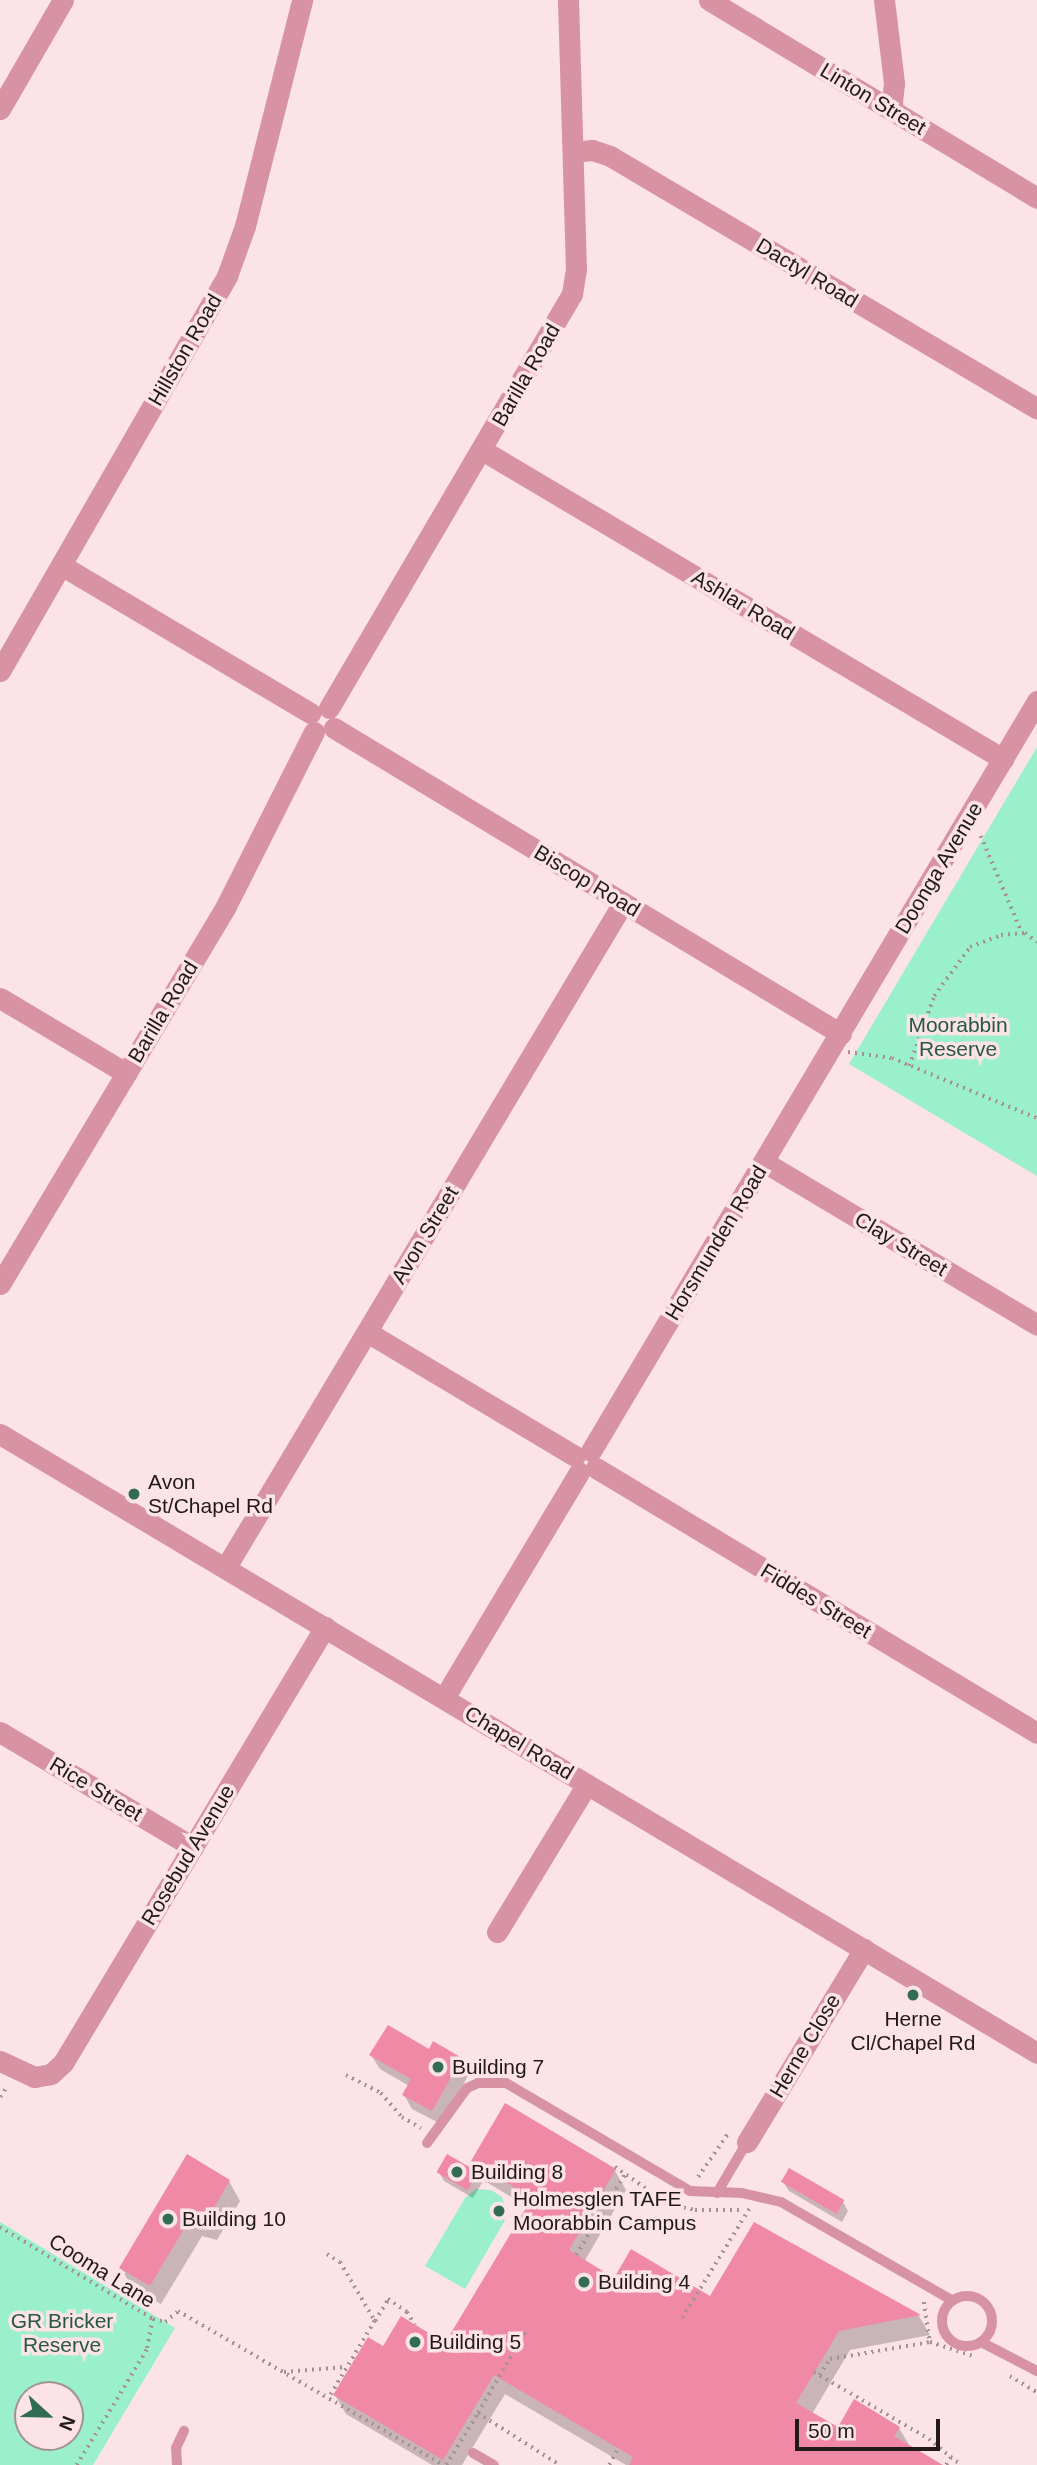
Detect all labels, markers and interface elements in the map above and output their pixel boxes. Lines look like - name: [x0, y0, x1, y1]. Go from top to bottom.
- street label: Linton Street: [815, 58, 931, 140]
- street label: Dactyl Road: [751, 233, 863, 313]
- street label: Hillston Road: [143, 290, 227, 410]
- street label: Barilla Road: [486, 319, 566, 431]
- street label: Ashlar Road: [687, 564, 799, 646]
- street label: Doonga Avenue: [890, 797, 988, 939]
- street label: Biscop Road: [529, 840, 645, 922]
- street label: Barilla Road: [123, 956, 203, 1068]
- park label: Moorabbin Reserve: [908, 1012, 1008, 1062]
- street label: Horsmunden Road: [660, 1161, 772, 1325]
- street label: Avon Street: [386, 1182, 464, 1288]
- street label: Clay Street: [850, 1206, 952, 1282]
- place label: Avon St/Chapel Rd: [148, 1469, 273, 1519]
- marker: Avon St/Chapel Rd: [126, 1486, 142, 1502]
- street label: Fiddes Street: [756, 1558, 876, 1644]
- street label: Chapel Road: [460, 1701, 578, 1785]
- street label: Rice Street: [45, 1751, 147, 1827]
- street label: Rosebud Avenue: [136, 1780, 240, 1930]
- marker: Herne Cl/Chapel Rd: [905, 1987, 921, 2003]
- street label: Herne Close: [764, 1989, 846, 2103]
- place label: Herne Cl/Chapel Rd: [851, 2006, 975, 2056]
- place label: Building 7: [452, 2054, 544, 2080]
- marker: Building 7: [430, 2059, 446, 2075]
- place label: Building 8: [471, 2159, 563, 2185]
- marker: Building 8: [449, 2164, 465, 2180]
- place label: Holmesglen TAFE Moorabbin Campus: [513, 2186, 696, 2236]
- marker: Holmesglen TAFE Moorabbin Campus: [491, 2203, 507, 2219]
- place label: Building 10: [182, 2206, 286, 2232]
- marker: Building 10: [160, 2211, 176, 2227]
- street label: Cooma Lane: [44, 2228, 160, 2314]
- place label: Building 4: [598, 2269, 690, 2295]
- marker: Building 4: [576, 2274, 592, 2290]
- park label: GR Bricker Reserve: [11, 2308, 113, 2358]
- place label: Building 5: [429, 2329, 521, 2355]
- marker: Building 5: [407, 2334, 423, 2350]
- north arrow: [14, 2381, 84, 2451]
- scale bar: [799, 2406, 944, 2450]
- text: N: [55, 2413, 79, 2434]
- text: 50 m: [808, 2419, 855, 2442]

